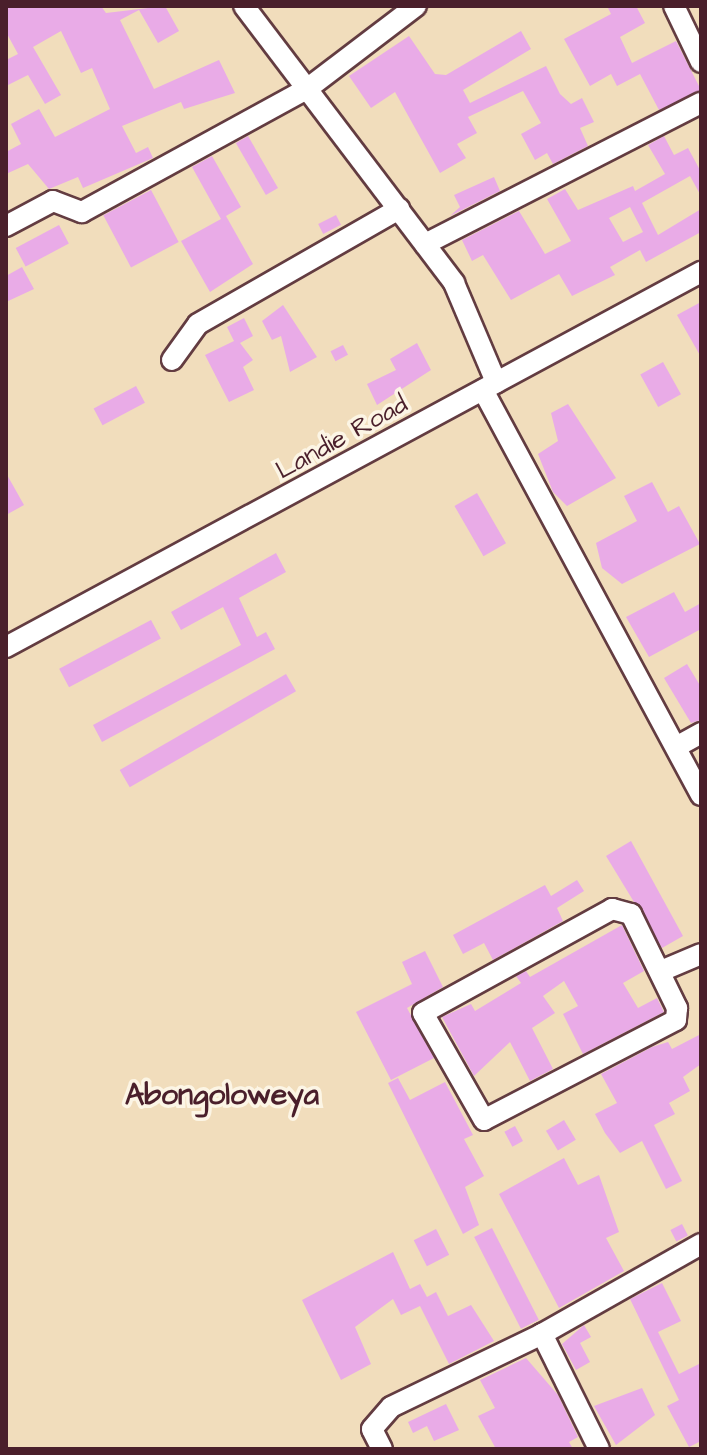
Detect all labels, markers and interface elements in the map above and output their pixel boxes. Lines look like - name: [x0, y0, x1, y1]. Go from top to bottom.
- street label: Landie Road: [271, 389, 413, 487]
- district label: Abongoloweya: [125, 1077, 319, 1113]

